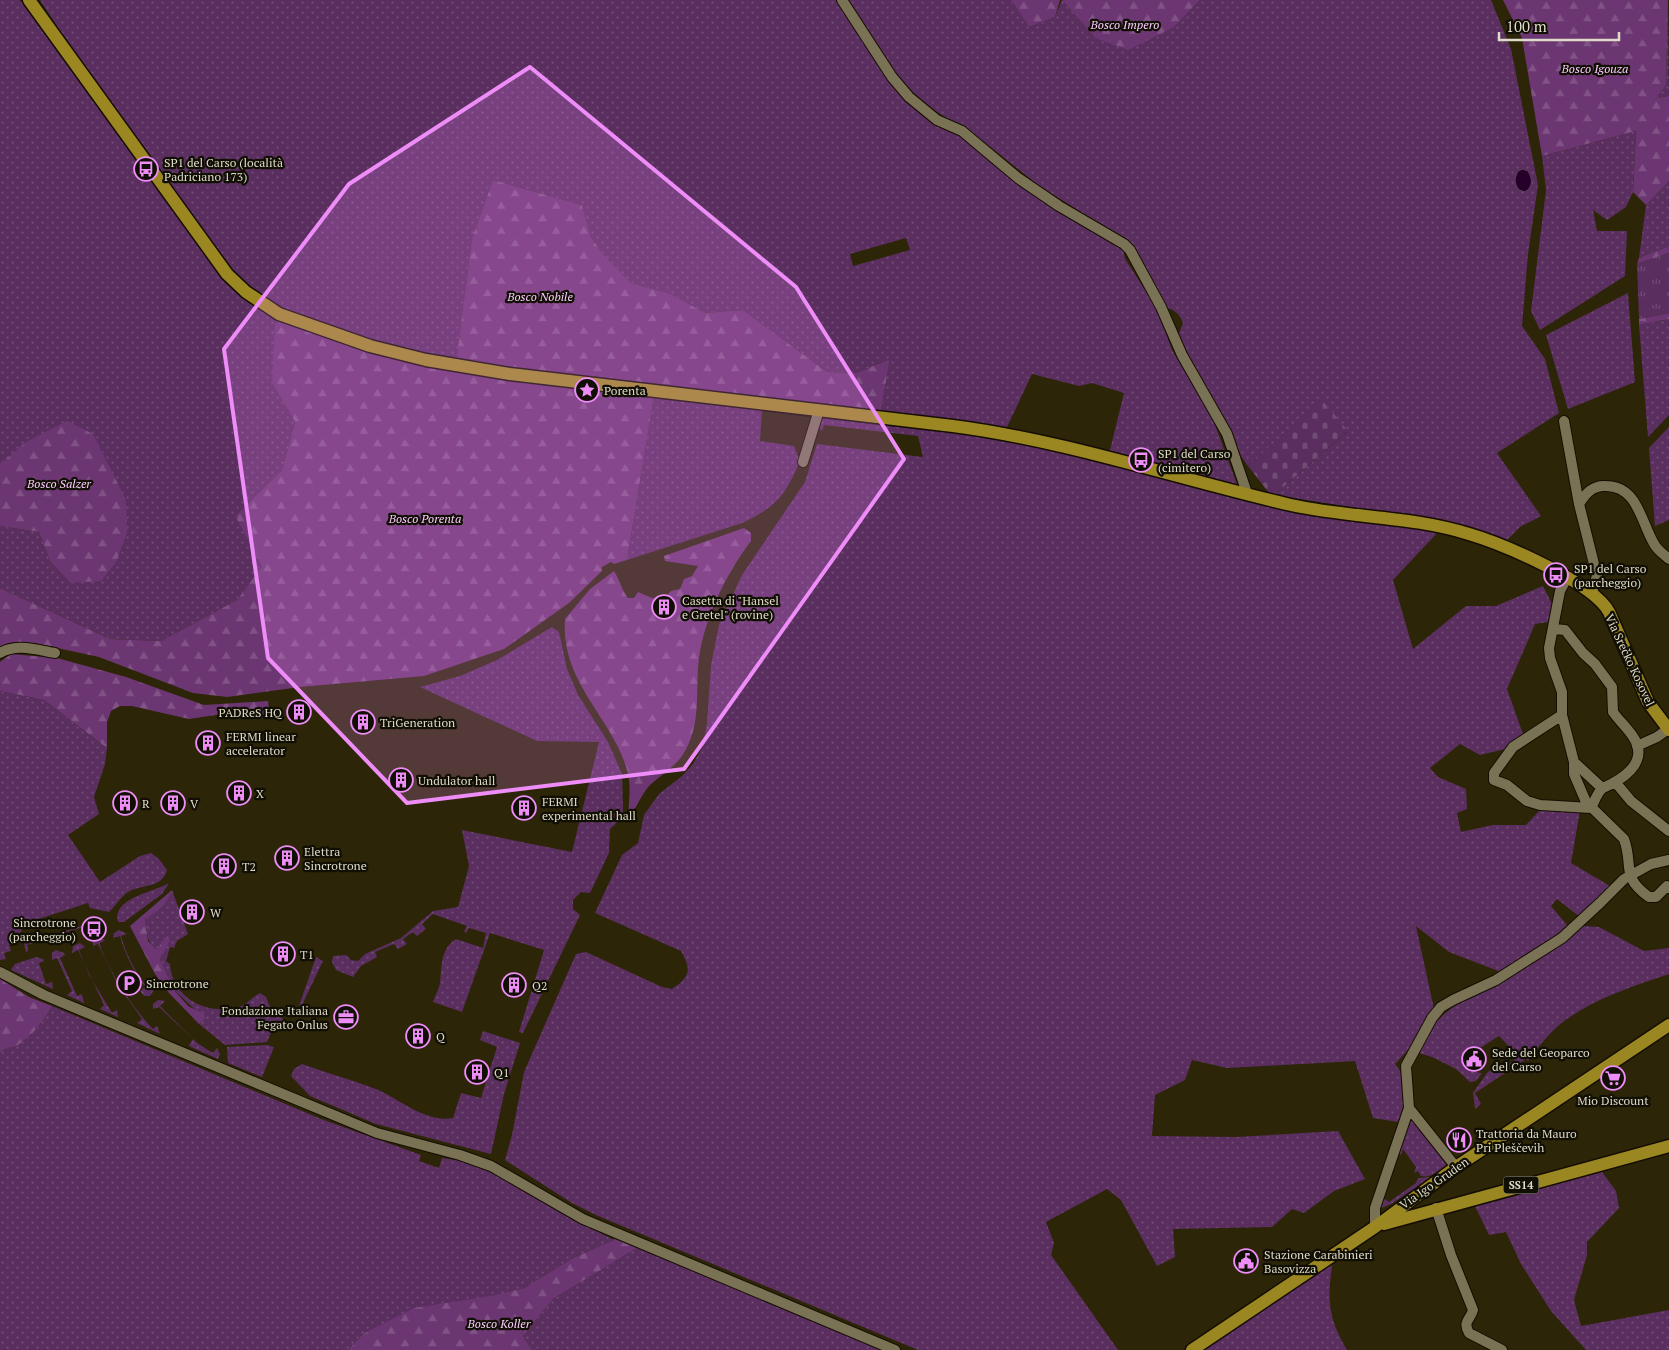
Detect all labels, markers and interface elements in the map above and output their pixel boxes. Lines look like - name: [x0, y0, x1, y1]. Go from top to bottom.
- scale bar: [1499, 10, 1619, 42]
- text: 100 m: [1506, 16, 1547, 36]
- park label: Bosco Impero: [1090, 17, 1159, 32]
- park label: Bosco Igouza: [1561, 61, 1628, 76]
- place label: SP1 del Carso (località Padriciano 173): [164, 155, 283, 184]
- bus stop icon: SP1 del Carso (località Padriciano 173): [133, 156, 159, 182]
- park label: Bosco Nobile: [506, 289, 573, 304]
- place icon: Porenta: [574, 377, 600, 403]
- place label: Porenta: [604, 383, 646, 398]
- place label: SP1 del Carso (cimitero): [1158, 446, 1231, 475]
- bus stop icon: SP1 del Carso (cimitero): [1128, 447, 1154, 473]
- park label: Bosco Salzer: [26, 476, 92, 491]
- park label: Bosco Porenta: [388, 511, 461, 526]
- place label: SP1 del Carso (parcheggio): [1574, 561, 1647, 590]
- bus stop icon: SP1 del Carso (parcheggio): [1543, 562, 1569, 588]
- place label: Casetta di "Hansel e Gretel" (rovine): [682, 593, 779, 622]
- building icon: Casetta di "Hansel e Gretel" (rovine): [651, 594, 677, 620]
- street label: Via Srečko Kosovel: [1602, 612, 1658, 709]
- building icon: PADReS HQ: [286, 699, 312, 725]
- place label: PADReS HQ: [219, 705, 283, 720]
- building icon: TriGeneration: [350, 709, 376, 735]
- place label: TriGeneration: [380, 715, 455, 730]
- place label: FERMI linear accelerator: [226, 729, 296, 758]
- building icon: FERMI linear accelerator: [195, 730, 221, 756]
- building icon: Undulator hall: [388, 767, 414, 793]
- place label: Undulator hall: [418, 773, 496, 788]
- building icon: X: [226, 780, 252, 806]
- place label: X: [256, 786, 264, 801]
- building icon: R: [112, 790, 138, 816]
- building icon: V: [160, 790, 186, 816]
- place label: FERMI experimental hall: [542, 794, 636, 823]
- building icon: FERMI experimental hall: [511, 795, 537, 821]
- place label: R: [142, 796, 150, 811]
- place label: V: [190, 796, 199, 811]
- place label: Elettra Sincrotrone: [304, 844, 367, 873]
- building icon: Elettra Sincrotrone: [274, 845, 300, 871]
- building icon: T2: [211, 853, 237, 879]
- place label: T2: [242, 859, 256, 874]
- building icon: W: [179, 899, 205, 925]
- place label: W: [210, 905, 222, 920]
- place label: Sincrotrone (parcheggio): [9, 915, 76, 944]
- bus stop icon: Sincrotrone (parcheggio): [81, 916, 107, 942]
- building icon: T1: [270, 941, 296, 967]
- place label: T1: [300, 947, 314, 962]
- parking icon: Sincrotrone: [116, 970, 142, 996]
- building icon: Q2: [501, 972, 527, 998]
- place label: Sincrotrone: [146, 976, 209, 991]
- place label: Q2: [532, 978, 547, 993]
- place label: Fondazione Italiana Fegato Onlus: [222, 1003, 328, 1032]
- office icon: Fondazione Italiana Fegato Onlus: [333, 1004, 359, 1030]
- building icon: Q: [405, 1023, 431, 1049]
- place label: Q: [436, 1029, 446, 1044]
- place label: Sede del Geoparco del Carso: [1492, 1045, 1590, 1074]
- public building icon: Sede del Geoparco del Carso: [1461, 1046, 1487, 1072]
- building icon: Q1: [464, 1059, 490, 1085]
- place label: Q1: [494, 1065, 509, 1080]
- supermarket icon: Mio Discount: [1600, 1065, 1626, 1091]
- place label: Mio Discount: [1577, 1093, 1649, 1108]
- place label: Trattoria da Mauro Pri Pleščevih: [1476, 1126, 1577, 1155]
- restaurant icon: Trattoria da Mauro Pri Pleščevih: [1446, 1127, 1472, 1153]
- street label: Via Igo Gruden: [1397, 1154, 1471, 1212]
- road number: SS14: [1504, 1176, 1538, 1194]
- place label: Stazione Carabinieri Basovizza: [1264, 1247, 1373, 1276]
- public building icon: Stazione Carabinieri Basovizza: [1233, 1248, 1259, 1274]
- park label: Bosco Koller: [467, 1316, 532, 1331]

